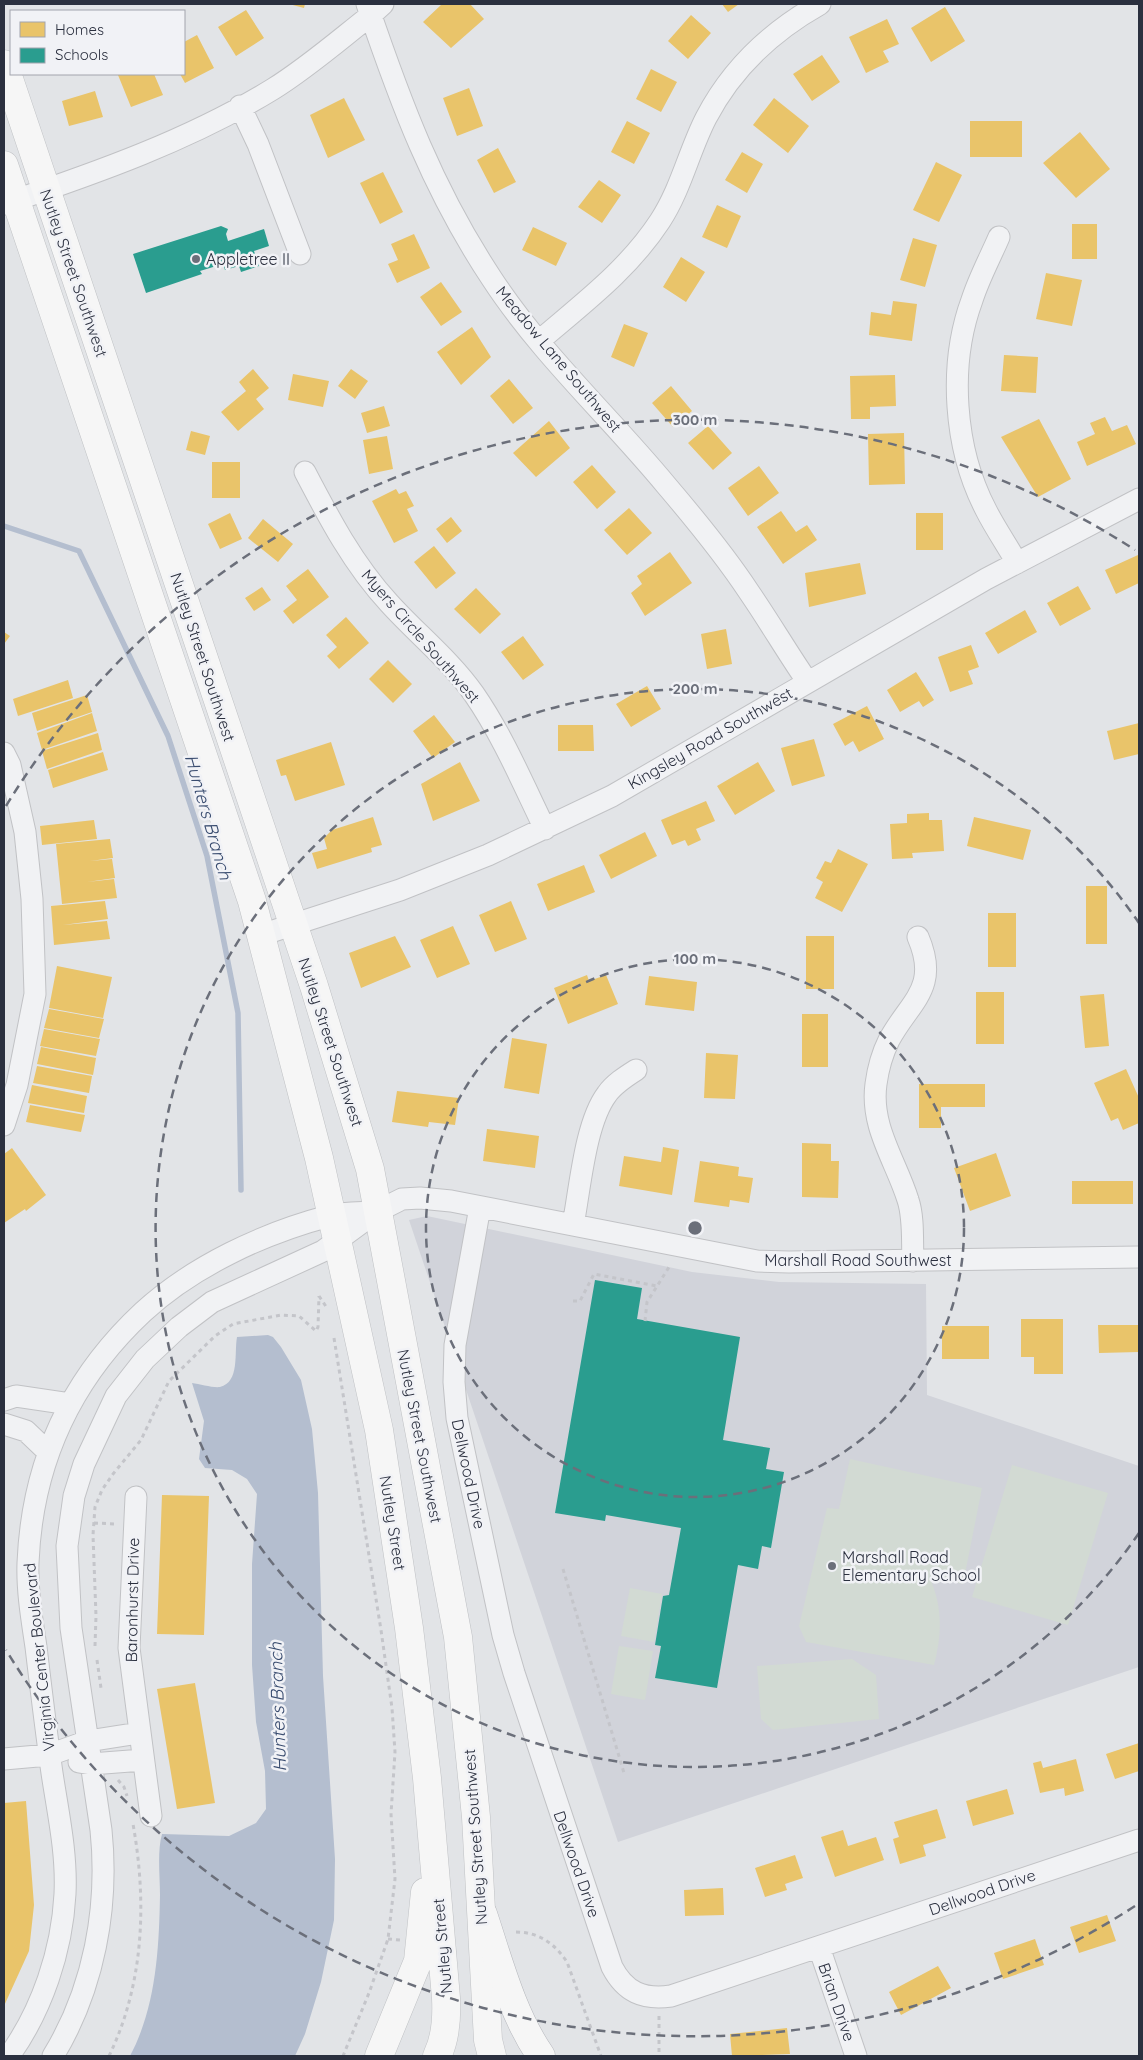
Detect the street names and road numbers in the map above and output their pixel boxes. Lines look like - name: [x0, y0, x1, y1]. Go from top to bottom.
- street label: Nutley Street Southwest: [36, 186, 112, 360]
- street label: Meadow Lane Southwest: [492, 282, 626, 436]
- street label: Myers Circle Southwest: [358, 565, 484, 707]
- street label: Nutley Street Southwest: [166, 570, 240, 744]
- street label: Kingsley Road Southwest: [624, 683, 796, 793]
- street label: Nutley Street Southwest: [294, 955, 368, 1129]
- street label: Marshall Road Southwest: [764, 1250, 952, 1270]
- street label: Nutley Street Southwest: [394, 1348, 446, 1524]
- street label: Dellwood Drive: [448, 1417, 490, 1531]
- street label: Nutley Street: [376, 1474, 410, 1572]
- street label: Baronhurst Drive: [121, 1537, 143, 1663]
- street label: Virginia Center Boulevard: [19, 1562, 59, 1752]
- street label: Nutley Street Southwest: [459, 1748, 491, 1926]
- street label: Dellwood Drive: [549, 1808, 605, 1920]
- street label: Dellwood Drive: [926, 1864, 1038, 1920]
- street label: Nutley Street: [428, 1897, 456, 1995]
- street label: Brian Drive: [814, 1960, 860, 2044]

